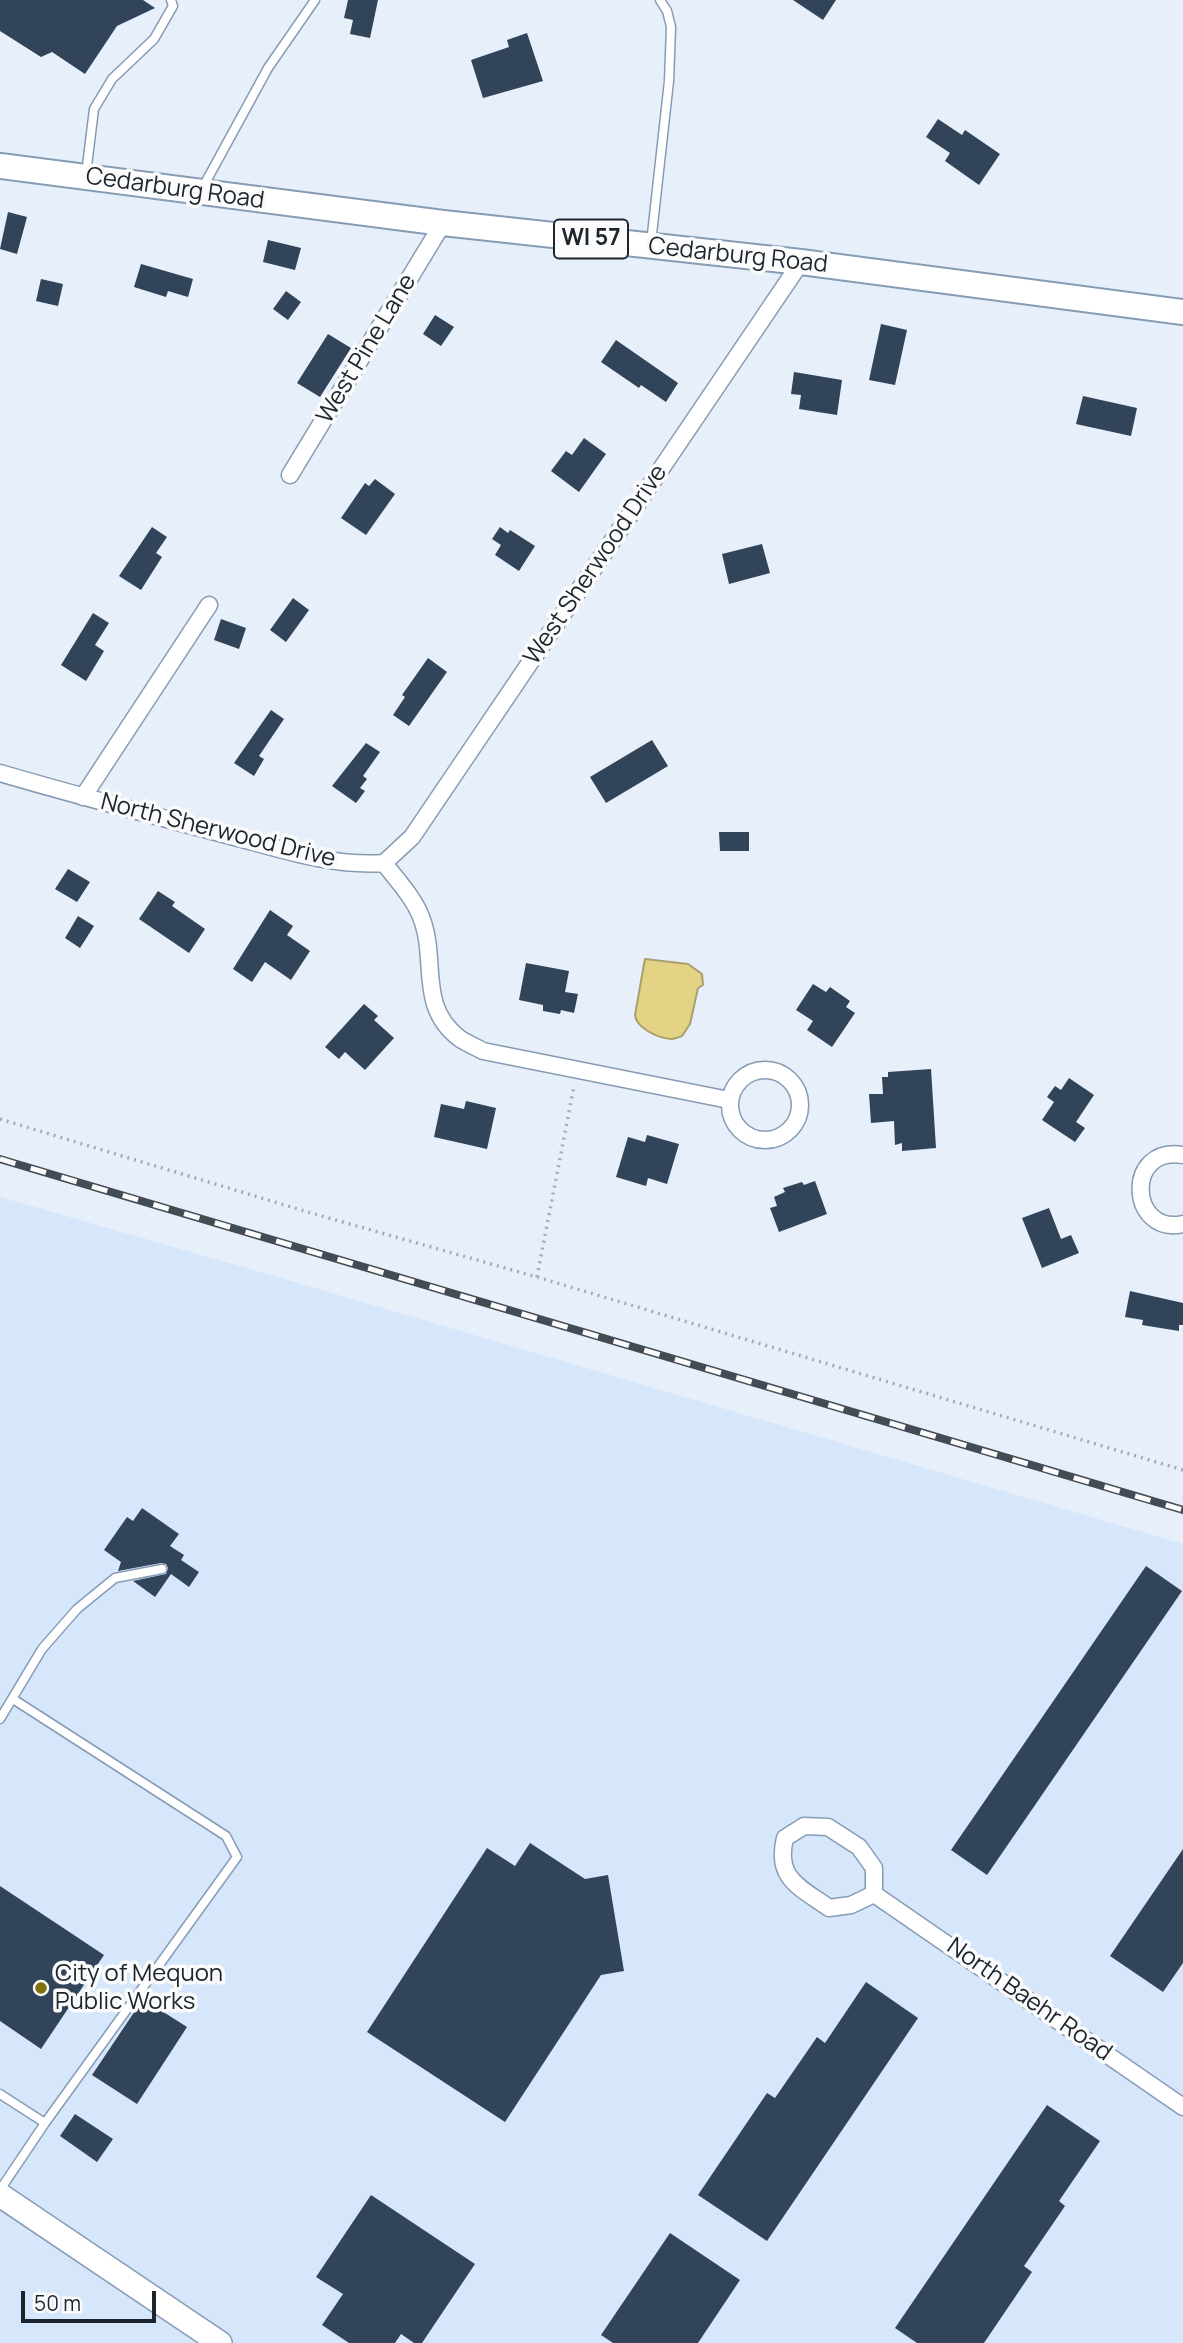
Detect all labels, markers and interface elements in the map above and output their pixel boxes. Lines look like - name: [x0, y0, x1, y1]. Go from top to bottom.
- street label: Cedarburg Road: [84, 162, 266, 216]
- road number: WI 57: [554, 220, 628, 258]
- street label: Cedarburg Road: [647, 232, 829, 280]
- street label: West Pine Lane: [311, 269, 423, 429]
- street label: West Sherwood Drive: [518, 459, 674, 671]
- street label: North Sherwood Drive: [98, 788, 338, 874]
- street label: North Baehr Road: [941, 1932, 1117, 2068]
- place label: City of Mequon Public Works: [55, 1960, 223, 2016]
- marker: City of Mequon Public Works: [33, 1980, 49, 1996]
- scale bar: [24, 2276, 159, 2320]
- text: 50 m: [34, 2289, 81, 2317]

